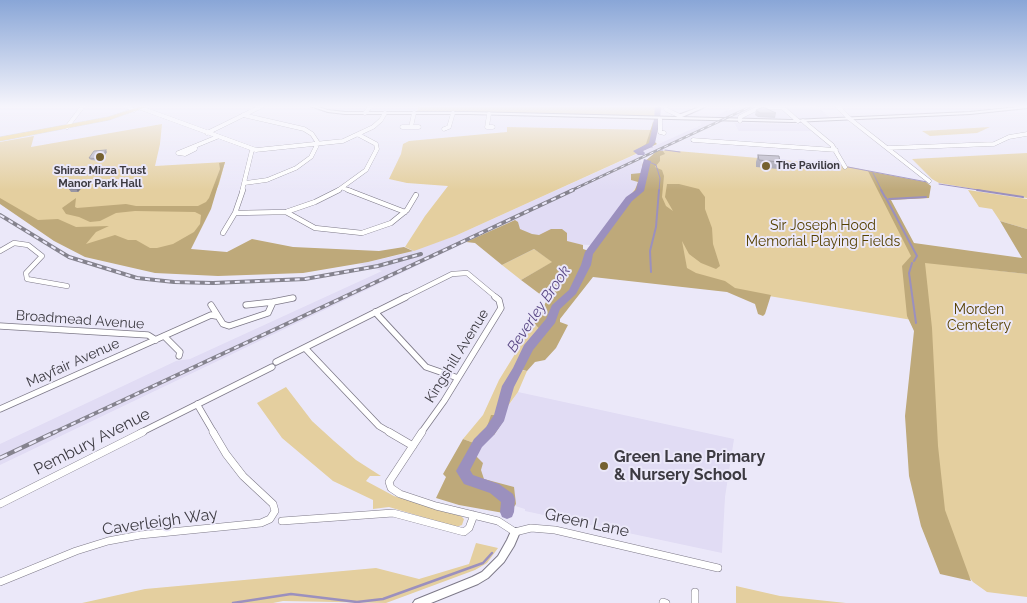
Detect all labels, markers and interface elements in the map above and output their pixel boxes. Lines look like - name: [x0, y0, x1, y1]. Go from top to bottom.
- marker: Shiraz Mirza Trust Manor Park Hall: [94, 151, 106, 163]
- place label: The Pavilion: [776, 159, 840, 173]
- marker: The Pavilion: [760, 160, 772, 172]
- place label: Shiraz Mirza Trust Manor Park Hall: [54, 164, 146, 190]
- park label: Sir Joseph Hood Memorial Playing Fields: [746, 218, 900, 250]
- water label: Beverley Brook: [503, 262, 575, 356]
- park label: Morden Cemetery: [947, 302, 1011, 334]
- street label: Kingshill Avenue: [421, 306, 493, 406]
- street label: Broadmead Avenue: [15, 307, 145, 333]
- street label: Mayfair Avenue: [24, 335, 122, 391]
- street label: Pembury Avenue: [31, 404, 153, 480]
- place label: Green Lane Primary & Nursery School: [614, 447, 765, 485]
- marker: Green Lane Primary & Nursery School: [598, 460, 610, 472]
- street label: Caverleigh Way: [101, 504, 219, 540]
- street label: Green Lane: [543, 505, 631, 541]

